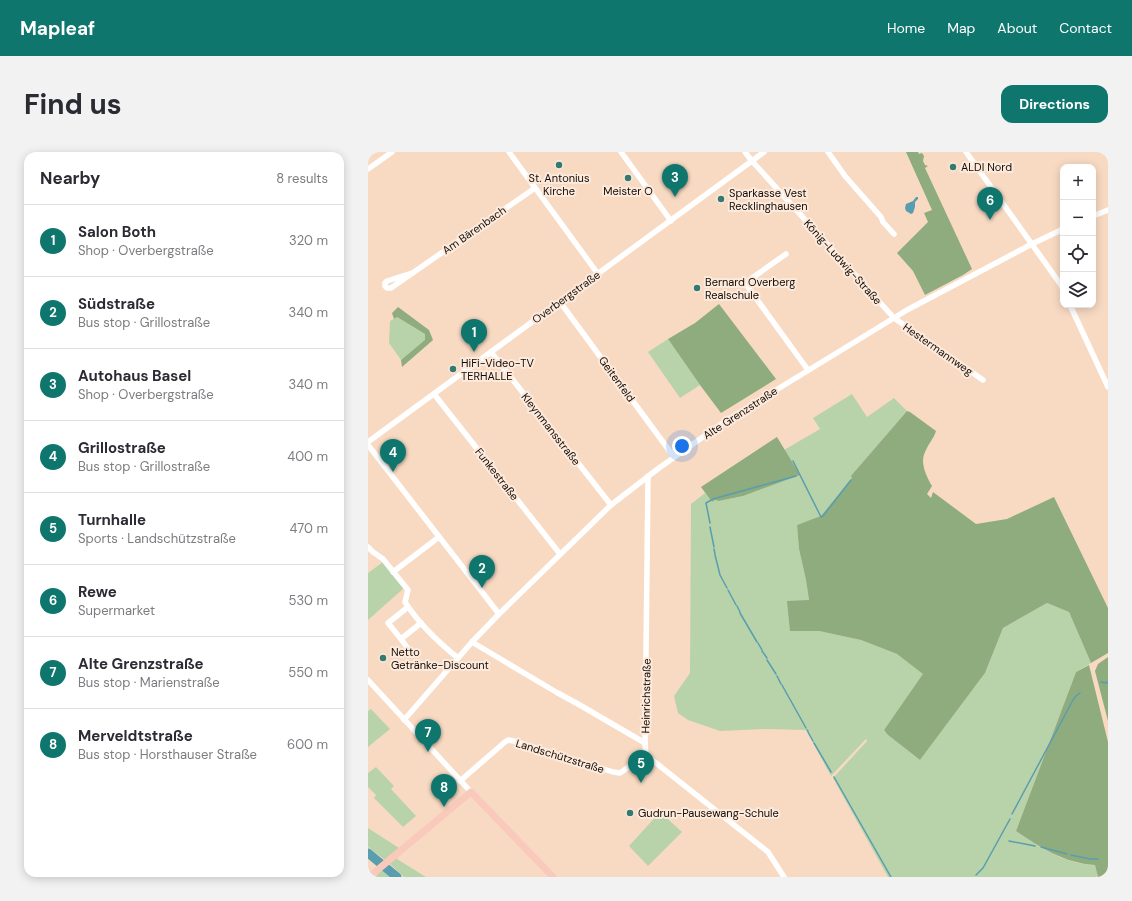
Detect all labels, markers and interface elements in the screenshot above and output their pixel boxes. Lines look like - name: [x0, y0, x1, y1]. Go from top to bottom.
- text: Mapleaf: [20, 16, 95, 41]
- text: Home: [887, 19, 925, 37]
- text: Map: [947, 19, 975, 37]
- text: About: [997, 19, 1037, 37]
- text: Contact: [1059, 19, 1112, 37]
- button: Directions: [1001, 85, 1108, 123]
- text: Find us: [24, 86, 122, 123]
- marker: St. Antonius Kirche: [554, 160, 564, 170]
- place label: ALDI Nord: [961, 160, 1012, 174]
- marker: ALDI Nord: [948, 162, 958, 172]
- pin: 3: [662, 164, 688, 197]
- map controls: [1060, 164, 1096, 308]
- button: +: [1060, 164, 1096, 200]
- text: Nearby: [40, 167, 100, 189]
- text: 8 results: [276, 170, 328, 187]
- place label: St. Antonius Kirche: [529, 171, 589, 198]
- marker: Meister O: [623, 173, 633, 183]
- place label: Meister O: [603, 184, 653, 198]
- place label: Sparkasse Vest Recklinghausen: [729, 186, 808, 213]
- pin: 6: [977, 187, 1003, 220]
- marker: Sparkasse Vest Recklinghausen: [716, 194, 726, 204]
- button: −: [1060, 200, 1096, 236]
- street label: Am Bärenbach: [439, 203, 509, 257]
- street label: König-Ludwig-Straße: [801, 216, 885, 308]
- text: Salon Both: [78, 222, 156, 242]
- text: 1: [51, 232, 55, 249]
- text: 320 m: [289, 232, 328, 249]
- button: locate: [1060, 236, 1096, 272]
- text: Shop · Overbergstraße: [78, 242, 214, 259]
- street label: Overbergstraße: [529, 268, 603, 326]
- button: layers: [1060, 272, 1096, 308]
- place label: Bernard Overberg Realschule: [705, 275, 796, 302]
- marker: Bernard Overberg Realschule: [692, 283, 702, 293]
- text: Südstraße: [78, 294, 155, 314]
- text: 2: [49, 304, 57, 321]
- text: 340 m: [288, 304, 328, 321]
- text: Bus stop · Grillostraße: [78, 314, 210, 331]
- pin: 1: [461, 319, 487, 352]
- street label: Hestermannweg: [900, 320, 976, 378]
- street label: Geitenfeld: [596, 353, 638, 405]
- place label: HiFi-Video-TV TERHALLE: [461, 356, 534, 383]
- marker: HiFi-Video-TV TERHALLE: [448, 364, 458, 374]
- text: Autohaus Basel: [78, 366, 191, 386]
- text: 3: [49, 376, 57, 393]
- text: 340 m: [288, 376, 328, 393]
- street label: Alte Grenzstraße: [700, 384, 780, 442]
- text: Shop · Overbergstraße: [78, 386, 214, 403]
- street label: Kleynmansstraße: [518, 390, 584, 468]
- your location: [672, 436, 692, 456]
- text: Grillostraße: [78, 438, 166, 458]
- pin: 4: [380, 439, 406, 472]
- street label: Funkestraße: [472, 445, 522, 503]
- text: 4: [49, 448, 57, 465]
- text: 400 m: [287, 448, 328, 465]
- text: Bus stop · Grillostraße: [78, 458, 210, 475]
- text: Turnhalle: [78, 510, 146, 530]
- text: 5: [49, 520, 57, 537]
- text: 470 m: [289, 520, 328, 537]
- text: Sports · Landschützstraße: [78, 530, 236, 547]
- pin: 2: [469, 555, 495, 588]
- text: Rewe: [78, 582, 117, 602]
- text: 6: [49, 592, 57, 609]
- text: 530 m: [288, 592, 328, 609]
- text: Supermarket: [78, 602, 155, 619]
- place label: Netto Getränke-Discount: [391, 645, 489, 672]
- marker: Netto Getränke-Discount: [378, 653, 388, 663]
- text: Alte Grenzstraße: [78, 654, 204, 674]
- street label: Heinrichstraße: [638, 658, 654, 734]
- text: 7: [50, 664, 56, 681]
- text: 550 m: [288, 664, 328, 681]
- text: Bus stop · Marienstraße: [78, 674, 220, 691]
- pin: 7: [415, 719, 441, 752]
- text: Merveldtstraße: [78, 726, 193, 746]
- text: 8: [49, 736, 57, 753]
- text: 600 m: [287, 736, 328, 753]
- street label: Landschützstraße: [514, 736, 606, 776]
- text: Bus stop · Horsthauser Straße: [78, 746, 257, 763]
- pin: 5: [628, 750, 654, 783]
- pin: 8: [431, 774, 457, 807]
- place label: Gudrun-Pausewang-Schule: [638, 806, 779, 820]
- marker: Gudrun-Pausewang-Schule: [625, 808, 635, 818]

